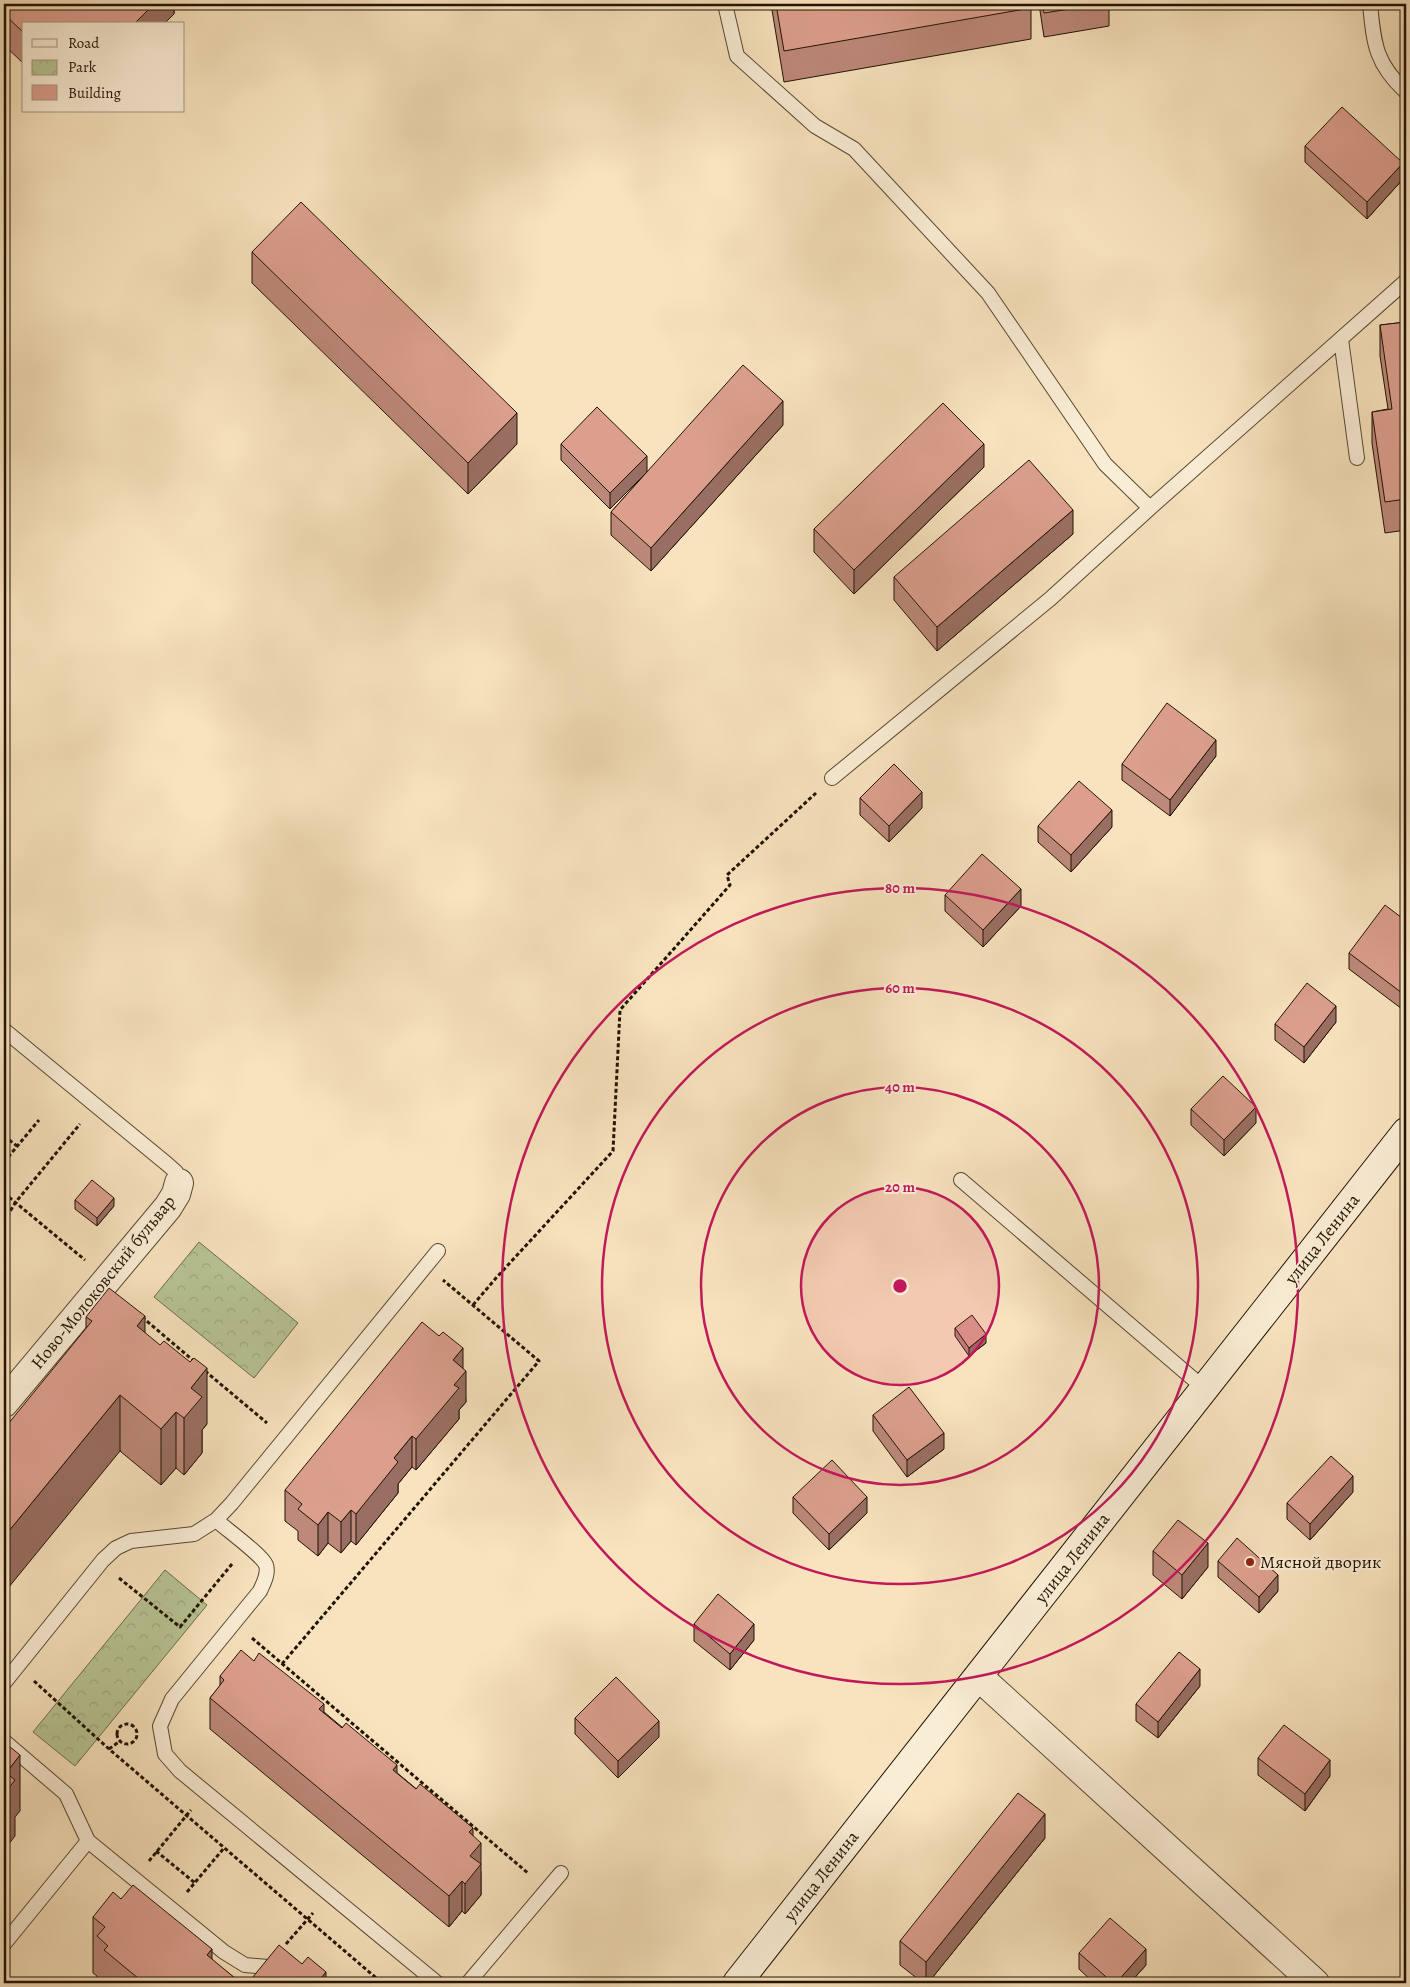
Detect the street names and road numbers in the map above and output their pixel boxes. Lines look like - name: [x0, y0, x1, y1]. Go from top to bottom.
- street label: улица Ленина: [1278, 1188, 1365, 1290]
- street label: Ново-Молоковский бульвар: [25, 1190, 181, 1374]
- street label: улица Ленина: [1028, 1507, 1115, 1609]
- street label: улица Ленина: [777, 1825, 864, 1927]

